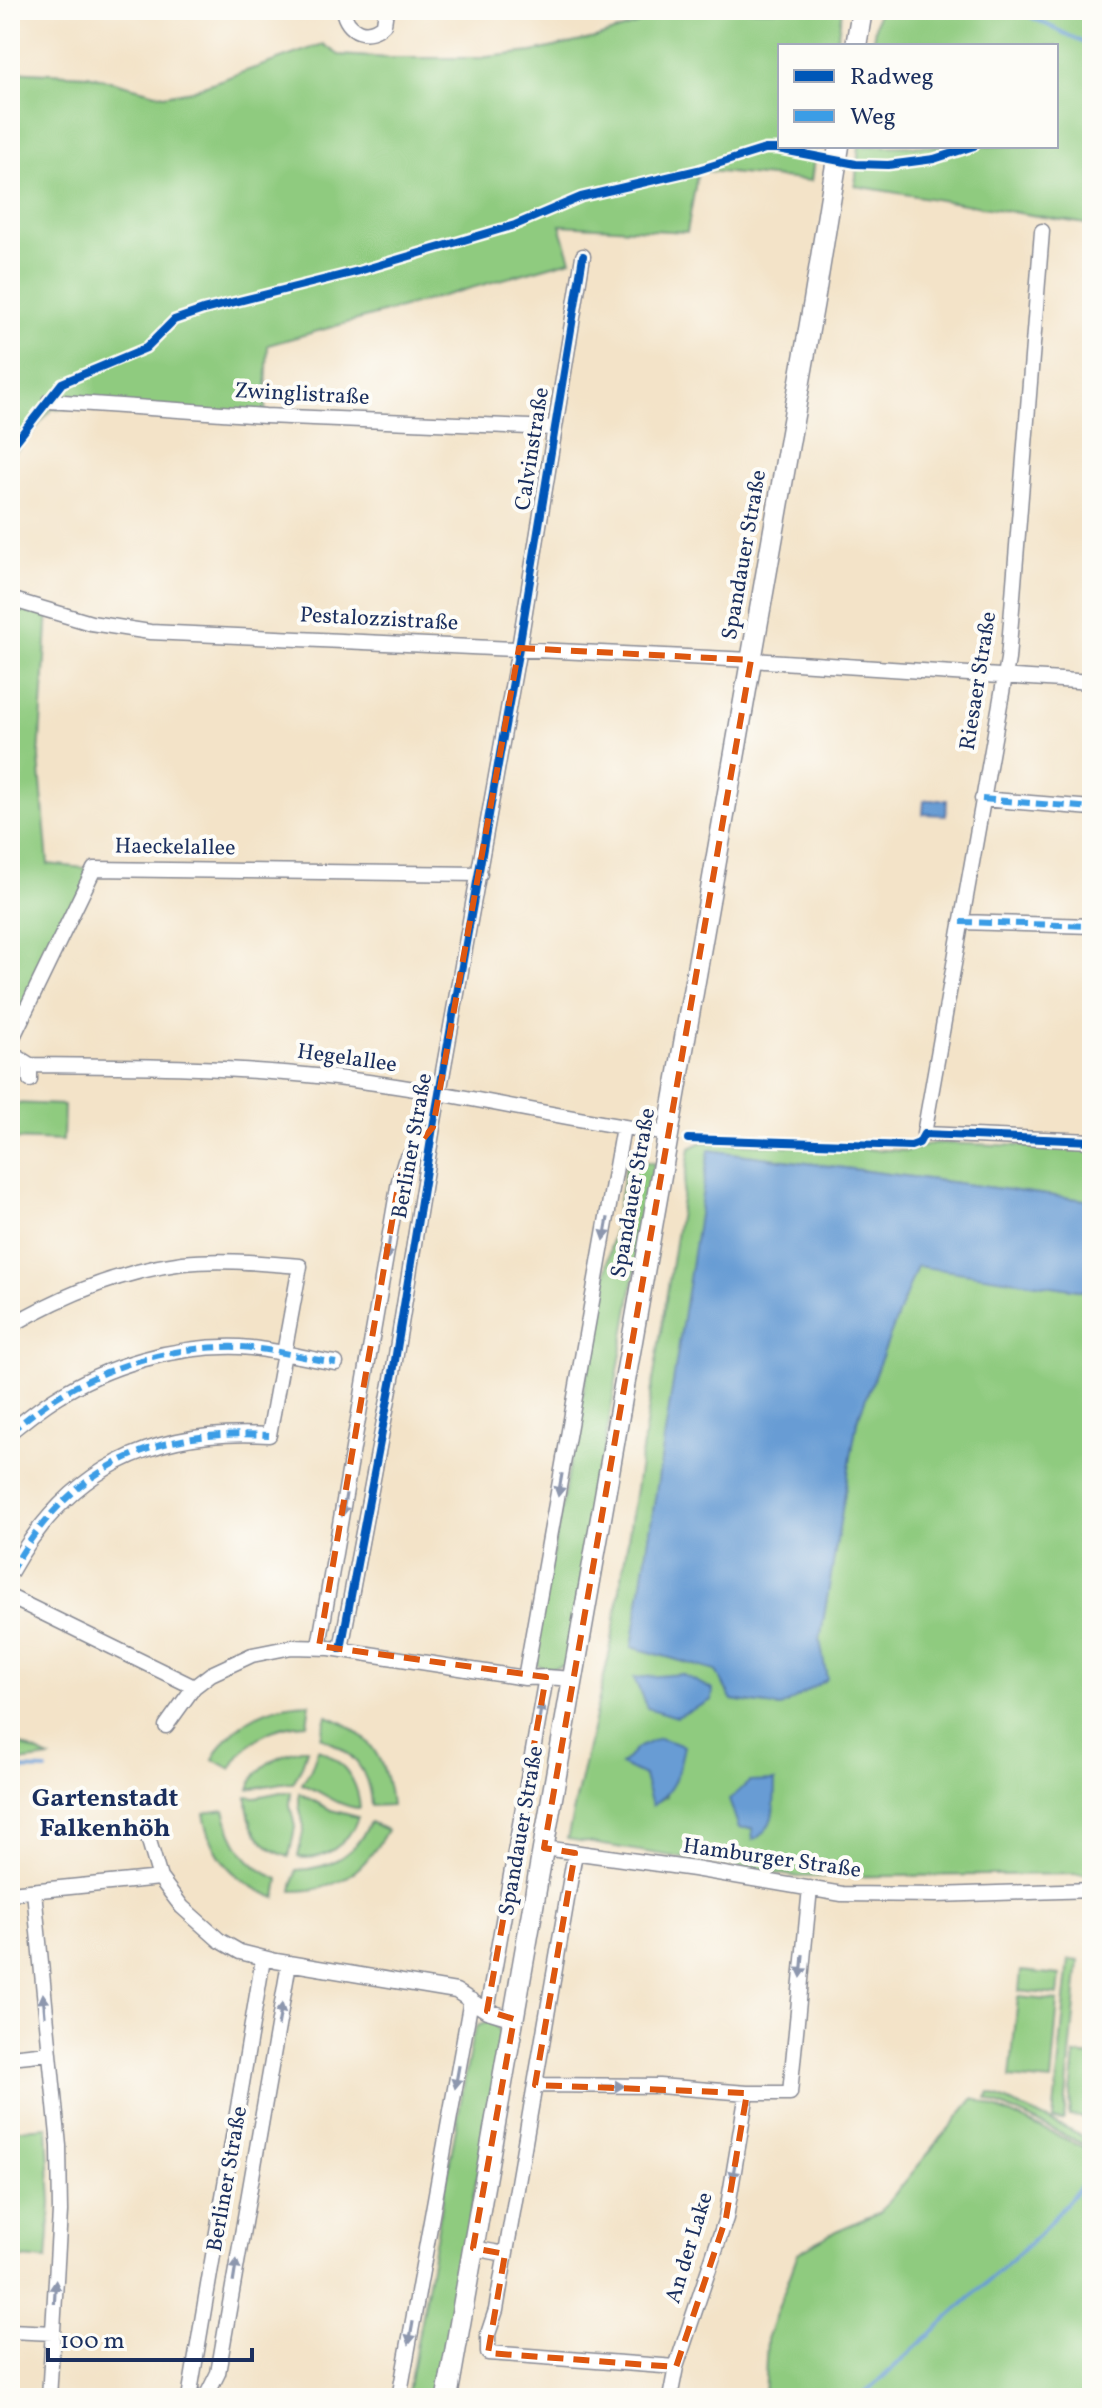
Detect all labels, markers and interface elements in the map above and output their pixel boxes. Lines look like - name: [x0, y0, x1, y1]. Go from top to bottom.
- legend: [778, 44, 1058, 148]
- text: Radweg: [850, 61, 934, 95]
- text: Weg: [850, 101, 896, 135]
- street label: Zwinglistraße: [234, 376, 370, 414]
- street label: Calvinstraße: [508, 385, 558, 513]
- street label: Spandauer Straße: [715, 467, 775, 643]
- street label: Pestalozzistraße: [299, 600, 459, 640]
- street label: Riesaer Straße: [953, 609, 1005, 753]
- street label: Haeckelallee: [114, 831, 236, 865]
- street label: Hegelallee: [295, 1037, 399, 1081]
- street label: Berliner Straße: [385, 1071, 441, 1221]
- street label: Spandauer Straße: [604, 1105, 664, 1281]
- one-way arrow: [599, 1217, 611, 1242]
- one-way arrow: [381, 1237, 394, 1262]
- one-way arrow: [554, 1473, 566, 1498]
- one-way arrow: [337, 1493, 349, 1518]
- one-way arrow: [535, 1701, 547, 1726]
- street label: Spandauer Straße: [492, 1743, 552, 1919]
- district label: Gartenstadt Falkenhöh: [32, 1781, 178, 1847]
- street label: Hamburger Straße: [681, 1831, 863, 1887]
- one-way arrow: [796, 1954, 809, 1979]
- one-way arrow: [37, 1992, 50, 2017]
- one-way arrow: [274, 2002, 286, 2027]
- one-way arrow: [451, 2065, 463, 2090]
- one-way arrow: [601, 2080, 626, 2092]
- street label: Berliner Straße: [200, 2104, 256, 2254]
- one-way arrow: [727, 2157, 739, 2182]
- street label: An der Lake: [658, 2189, 722, 2307]
- one-way arrow: [229, 2258, 241, 2283]
- one-way arrow: [49, 2279, 62, 2304]
- scale bar: [48, 2312, 252, 2362]
- one-way arrow: [405, 2321, 417, 2346]
- text: 100 m: [60, 2325, 125, 2359]

